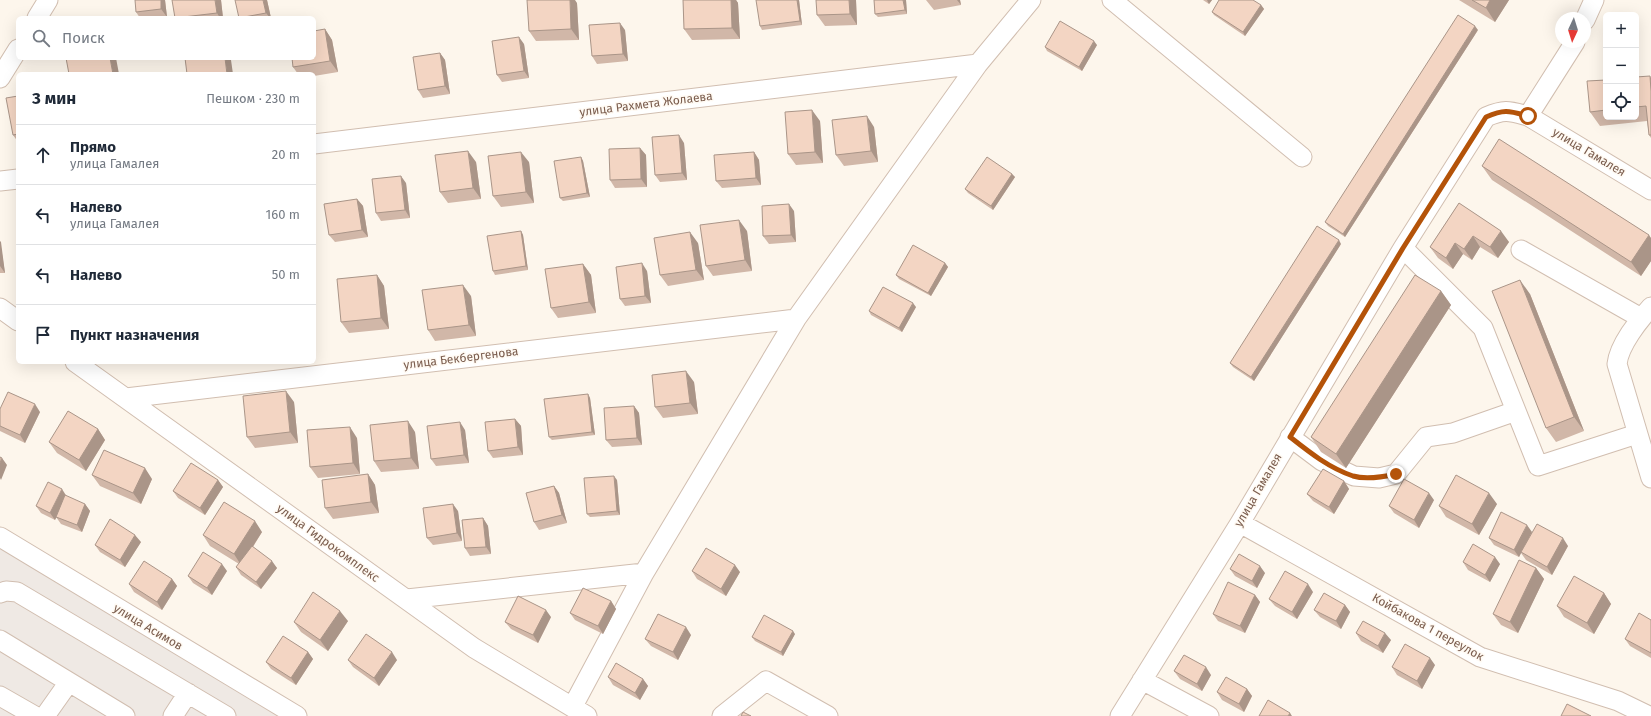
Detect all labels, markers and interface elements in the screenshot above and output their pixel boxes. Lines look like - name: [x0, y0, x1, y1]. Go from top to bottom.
- north arrow: [1555, 12, 1591, 48]
- map controls: [1603, 12, 1639, 120]
- button: +: [1603, 12, 1639, 48]
- search box: [16, 16, 316, 60]
- icon: search: [30, 27, 52, 49]
- text: Поиск: [62, 29, 105, 47]
- button: −: [1603, 48, 1639, 84]
- button: locate: [1603, 84, 1639, 120]
- text: 3 мин: [32, 88, 76, 109]
- street label: улица Рахмета Жолаева: [579, 89, 713, 119]
- text: Пешком · 230 m: [206, 91, 300, 106]
- route start: [1519, 107, 1537, 125]
- street label: улица Гамалея: [1550, 125, 1628, 179]
- text: Прямо: [70, 138, 116, 156]
- icon: ahead: [32, 144, 54, 166]
- text: 20 m: [272, 147, 300, 162]
- text: улица Гамалея: [70, 156, 159, 171]
- text: Налево: [70, 198, 122, 216]
- icon: left: [32, 204, 54, 226]
- text: 160 m: [266, 207, 300, 222]
- text: улица Гамалея: [70, 216, 159, 231]
- icon: left: [32, 264, 54, 286]
- text: Налево: [70, 266, 122, 284]
- text: 50 m: [272, 267, 300, 282]
- icon: arrive: [32, 324, 54, 346]
- text: Пункт назначения: [70, 326, 199, 344]
- street label: улица Бекбергенова: [403, 344, 519, 372]
- street label: улица Гамалея: [1231, 451, 1285, 529]
- route end: [1387, 465, 1405, 483]
- street label: улица Гидрокомплекс: [274, 501, 382, 585]
- street label: Койбакова 1 переулок: [1370, 590, 1487, 664]
- street label: улица Асимов: [111, 601, 185, 653]

